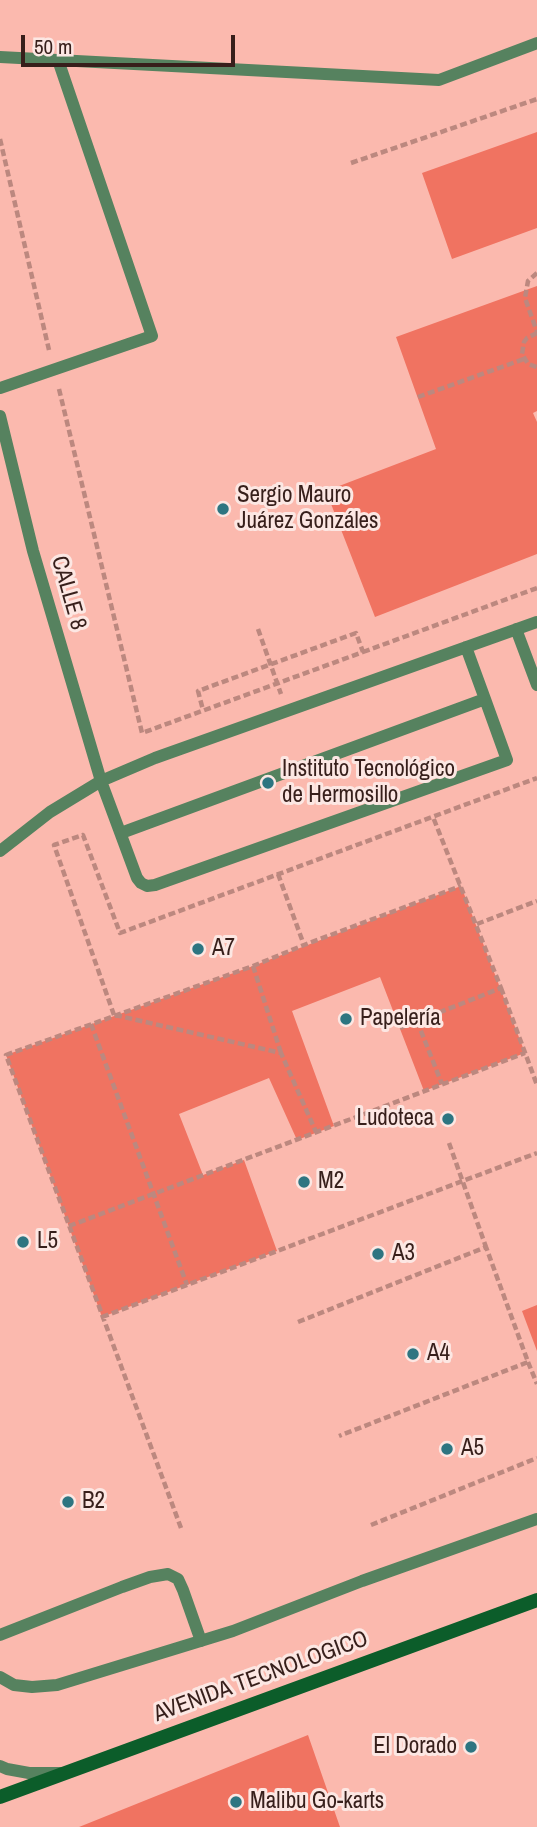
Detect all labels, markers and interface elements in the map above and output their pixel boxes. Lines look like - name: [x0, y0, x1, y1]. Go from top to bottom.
- scale bar: [24, 21, 238, 65]
- text: 50 m: [34, 32, 72, 61]
- place label: Sergio Mauro Juárez Gonzáles: [237, 482, 379, 536]
- marker: Sergio Mauro Juárez Gonzáles: [215, 501, 231, 517]
- street label: CALLE 8: [44, 553, 92, 633]
- place label: Instituto Tecnológico de Hermosillo: [282, 756, 455, 810]
- marker: Instituto Tecnológico de Hermosillo: [260, 775, 276, 791]
- place label: A7: [212, 935, 235, 963]
- marker: A7: [190, 941, 206, 957]
- place label: Papelería: [360, 1005, 441, 1033]
- marker: Papelería: [338, 1011, 354, 1027]
- place label: Ludoteca: [356, 1105, 434, 1133]
- marker: Ludoteca: [440, 1111, 456, 1127]
- place label: M2: [318, 1168, 344, 1196]
- marker: M2: [296, 1174, 312, 1190]
- place label: L5: [37, 1228, 58, 1256]
- marker: L5: [15, 1234, 31, 1250]
- place label: A3: [392, 1240, 415, 1268]
- marker: A3: [370, 1246, 386, 1262]
- place label: A4: [427, 1340, 450, 1368]
- marker: A4: [405, 1346, 421, 1362]
- place label: A5: [461, 1435, 484, 1463]
- marker: A5: [439, 1441, 455, 1457]
- place label: B2: [82, 1488, 105, 1516]
- marker: B2: [60, 1494, 76, 1510]
- street label: AVENIDA TECNOLOGICO: [150, 1625, 372, 1729]
- place label: El Dorado: [373, 1733, 457, 1761]
- marker: El Dorado: [463, 1739, 479, 1755]
- place label: Malibu Go-karts: [250, 1788, 384, 1816]
- marker: Malibu Go-karts: [228, 1794, 244, 1810]

